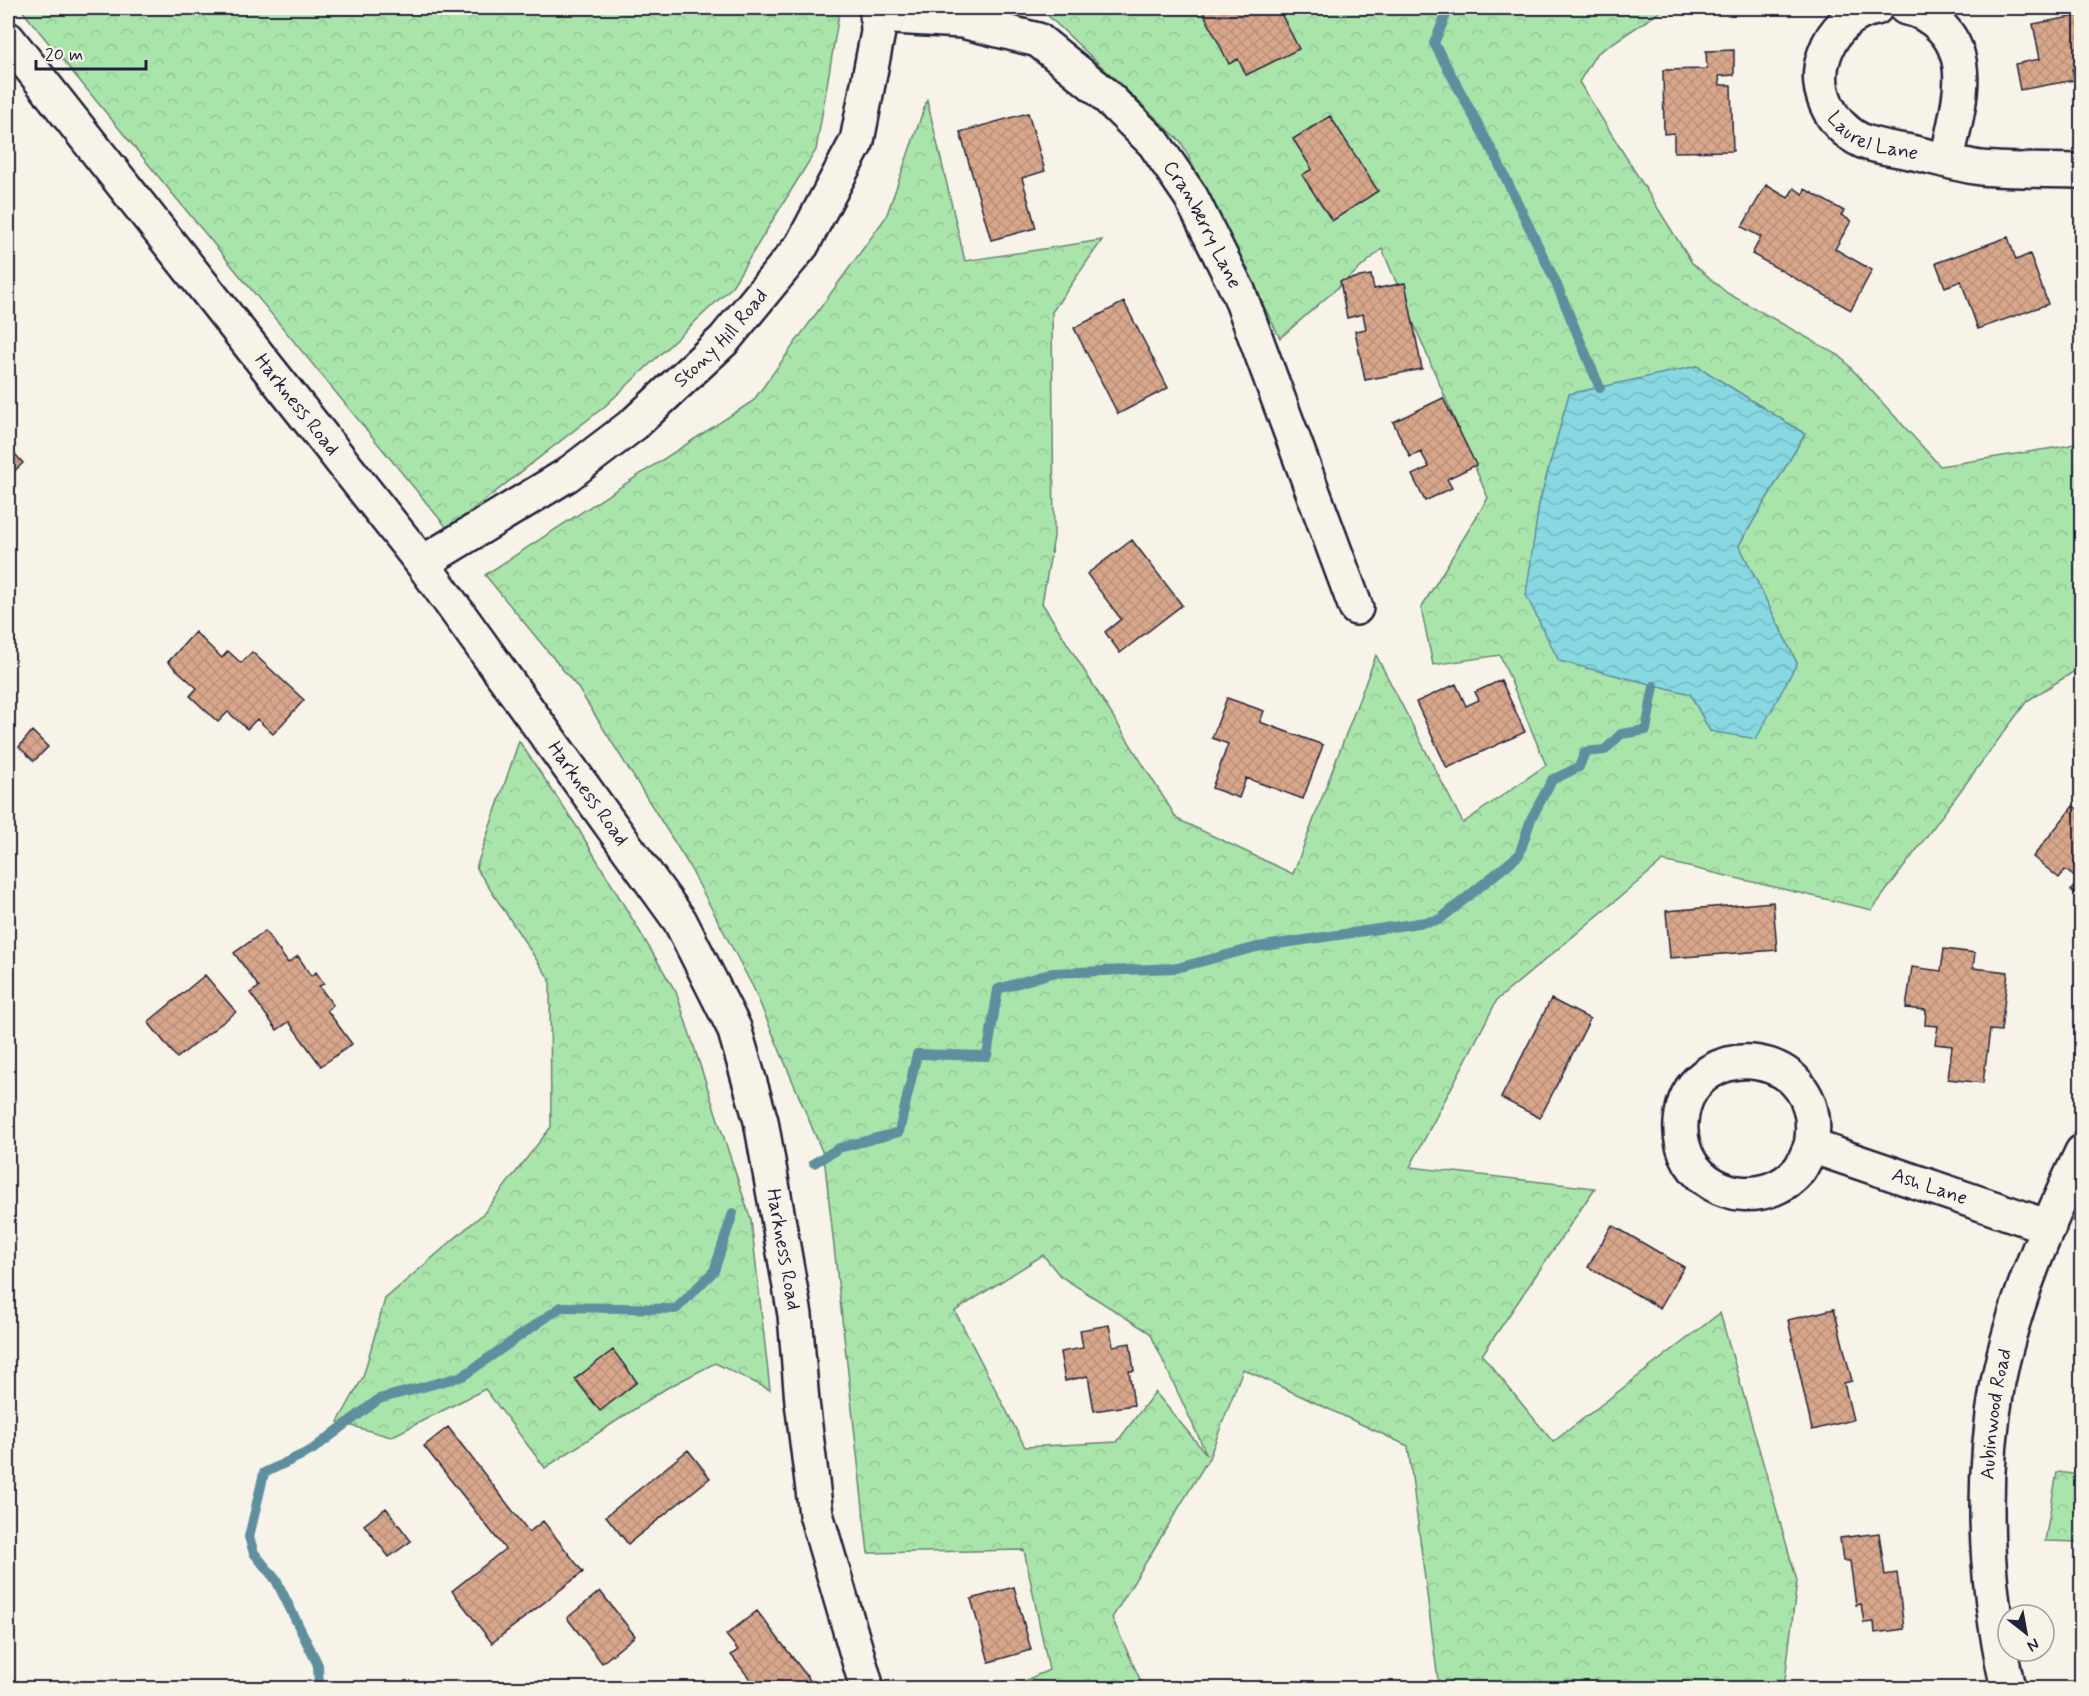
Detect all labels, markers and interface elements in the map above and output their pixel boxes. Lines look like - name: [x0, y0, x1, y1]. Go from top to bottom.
- scale bar: [36, 33, 146, 71]
- text: 20 m: [45, 43, 83, 67]
- street label: Laurel Lane: [1820, 106, 1921, 167]
- street label: Cranberry Lane: [1157, 155, 1248, 293]
- street label: Stony Hill Road: [668, 283, 774, 394]
- street label: Harkness Road: [248, 348, 346, 461]
- street label: Harkness Road: [541, 736, 635, 851]
- street label: Ash Lane: [1888, 1161, 1971, 1212]
- street label: Harkness Road: [760, 1186, 807, 1312]
- street label: Aubinwood Road: [1974, 1346, 2019, 1480]
- north arrow: [1996, 1603, 2056, 1663]
- text: N: [2023, 1633, 2043, 1656]

